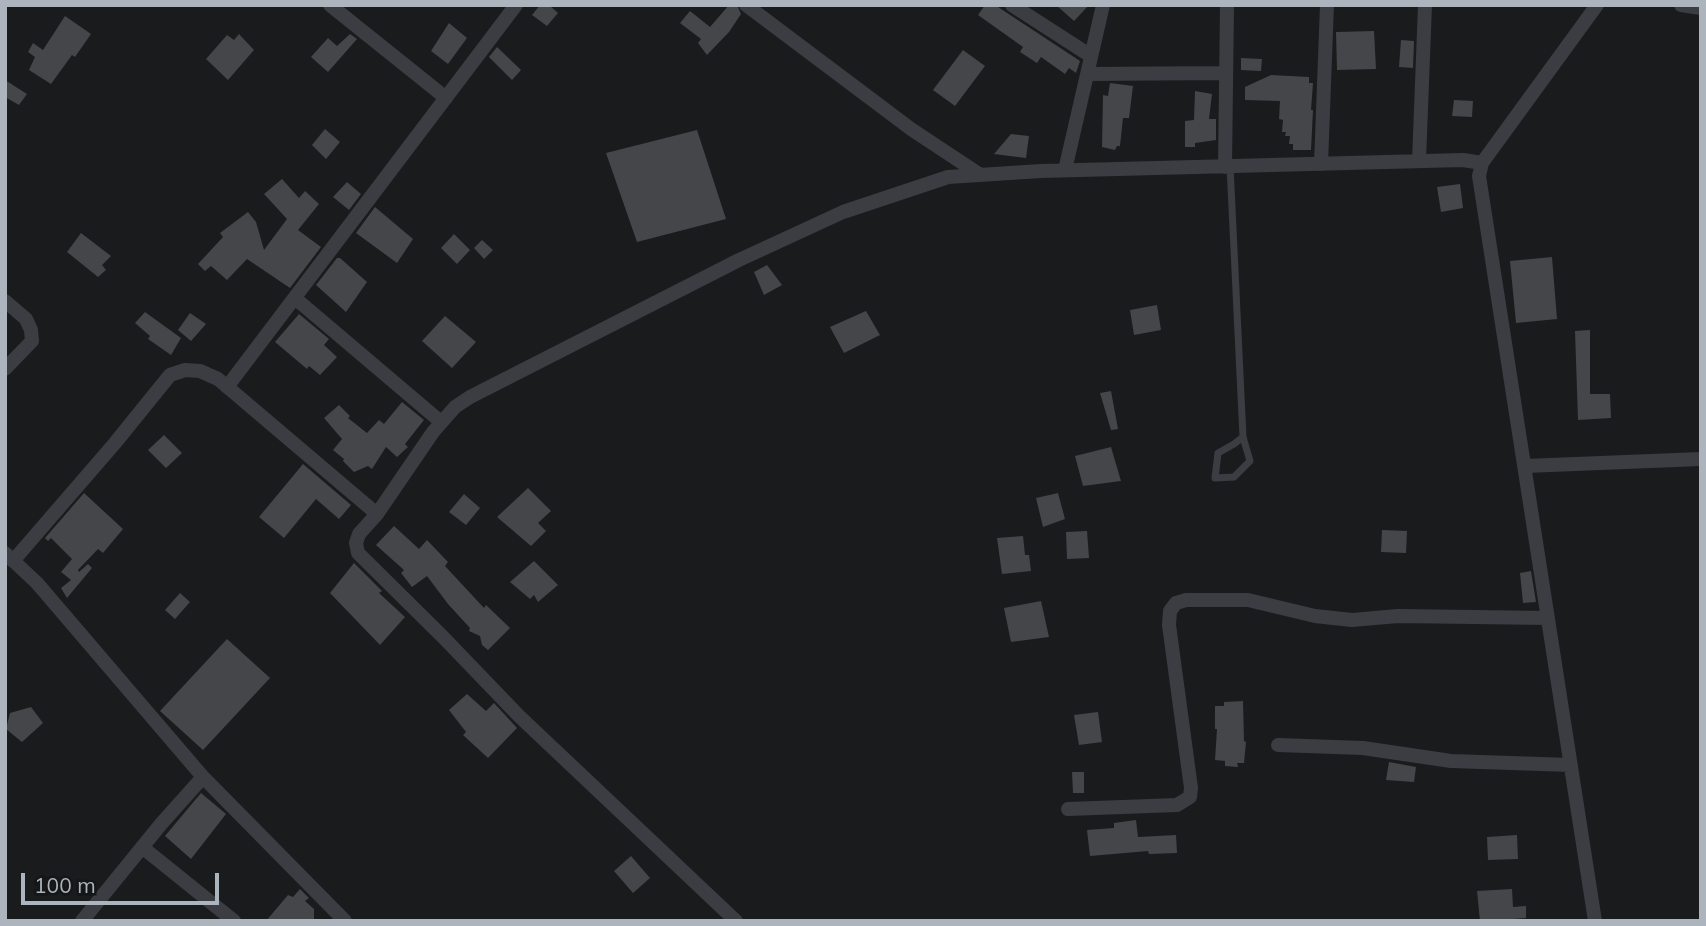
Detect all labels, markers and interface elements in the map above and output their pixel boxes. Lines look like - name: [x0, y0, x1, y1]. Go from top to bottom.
- scale bar: [24, 860, 222, 904]
- text: 100 m: [34, 872, 96, 898]

